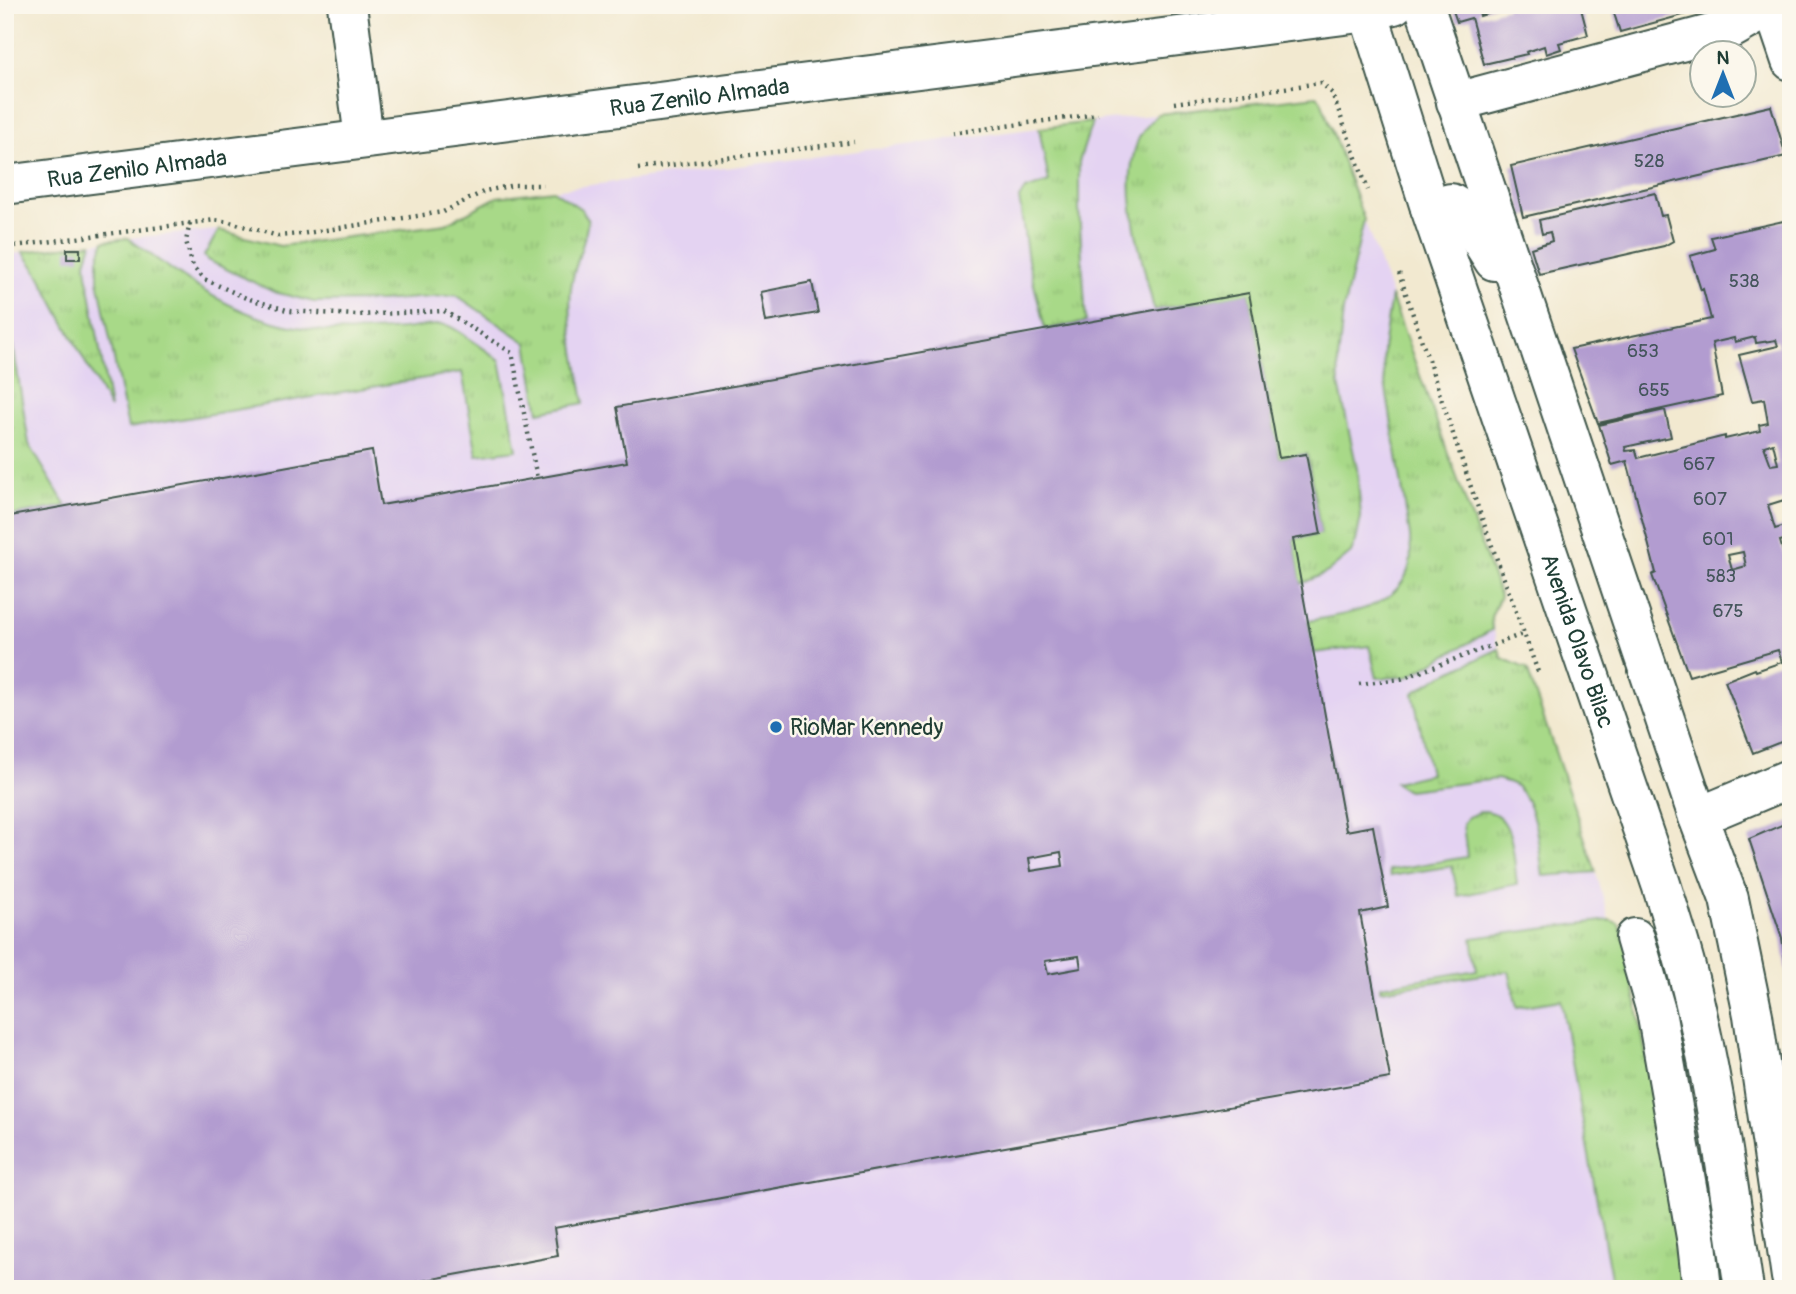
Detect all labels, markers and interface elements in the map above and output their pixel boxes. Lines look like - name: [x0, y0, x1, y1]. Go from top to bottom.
- north arrow: [1688, 38, 1758, 108]
- text: N: [1717, 46, 1730, 70]
- street label: Rua Zenilo Almada: [608, 71, 791, 123]
- street label: Rua Zenilo Almada: [45, 142, 228, 194]
- house number: 528: [1634, 149, 1664, 173]
- house number: 538: [1729, 269, 1759, 293]
- house number: 653: [1627, 339, 1659, 363]
- house number: 655: [1638, 378, 1670, 402]
- house number: 667: [1683, 452, 1715, 476]
- house number: 607: [1693, 487, 1727, 511]
- house number: 601: [1702, 527, 1734, 551]
- street label: Avenida Olavo Bilac: [1535, 550, 1621, 732]
- house number: 583: [1706, 564, 1736, 588]
- house number: 675: [1712, 599, 1744, 623]
- place label: RioMar Kennedy: [790, 713, 944, 742]
- marker: RioMar Kennedy: [768, 719, 784, 735]

